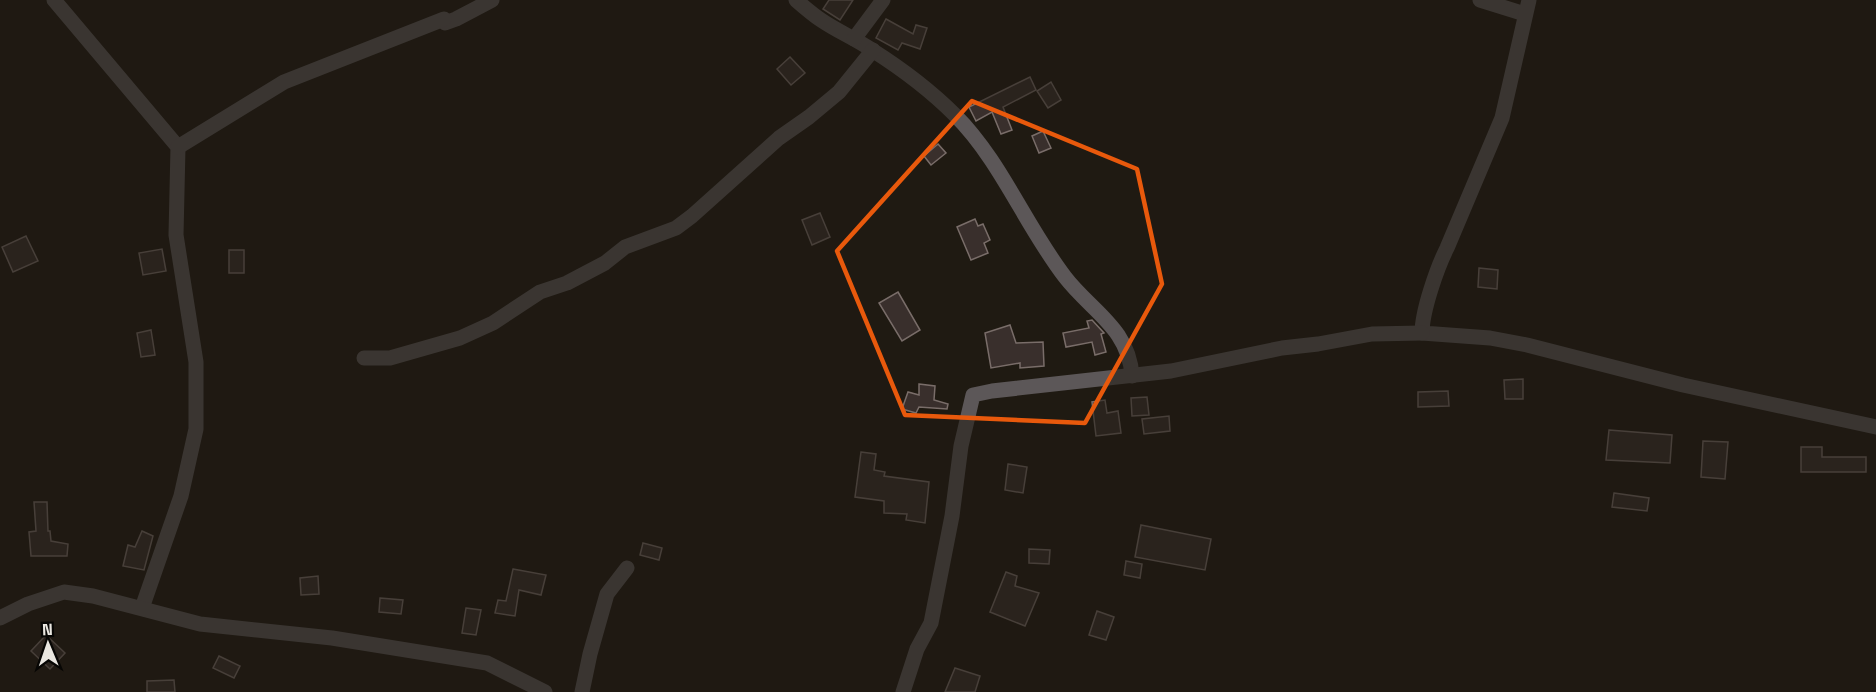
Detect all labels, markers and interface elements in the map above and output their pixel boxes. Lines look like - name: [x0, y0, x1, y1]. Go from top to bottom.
- north arrow: [18, 614, 78, 674]
- text: N: [42, 619, 53, 640]

